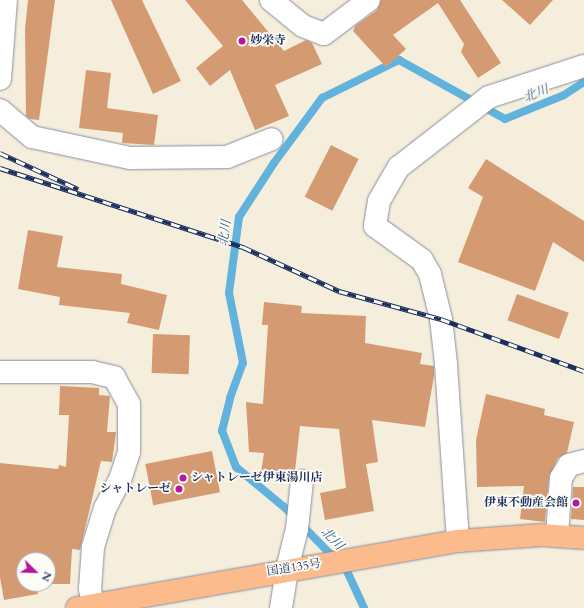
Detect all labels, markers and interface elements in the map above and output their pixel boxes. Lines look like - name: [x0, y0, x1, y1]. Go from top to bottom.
- place label: 妙栄寺: [250, 34, 286, 48]
- marker: 妙栄寺: [237, 36, 247, 46]
- water label: 北川: [521, 82, 551, 106]
- water label: 北川: [215, 219, 235, 247]
- place label: シャトレーゼ伊東湯川店: [191, 471, 323, 485]
- marker: シャトレーゼ伊東湯川店: [178, 473, 188, 483]
- place label: シャトレーゼ: [99, 482, 171, 496]
- marker: シャトレーゼ: [174, 484, 184, 494]
- place label: 伊東不動産会館: [484, 496, 568, 510]
- marker: 伊東不動産会館: [571, 498, 581, 508]
- water label: 北川: [317, 524, 347, 554]
- north arrow: [16, 552, 56, 592]
- street label: 国道135号: [266, 557, 322, 579]
- text: N: [38, 569, 55, 584]

